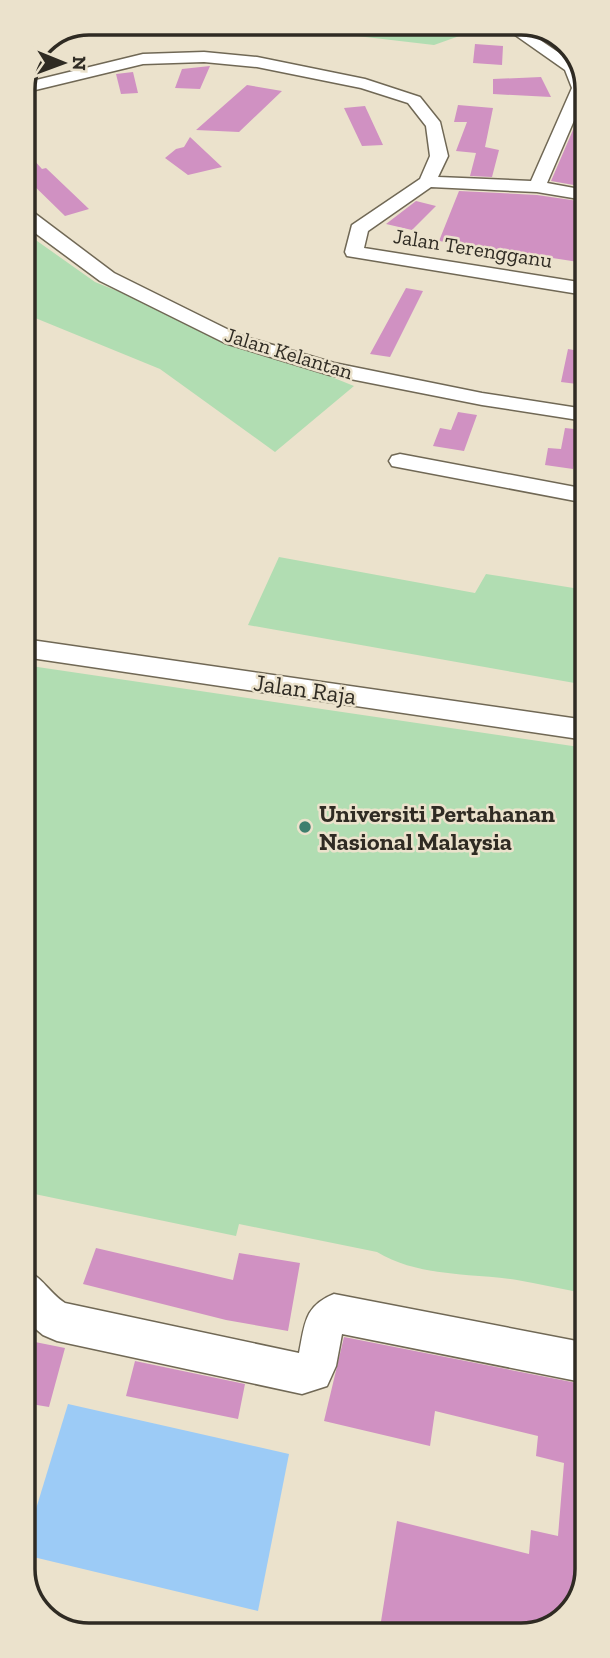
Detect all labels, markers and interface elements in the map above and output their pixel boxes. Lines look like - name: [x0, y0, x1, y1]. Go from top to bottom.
- north arrow: [28, 28, 98, 98]
- text: N: [68, 56, 91, 71]
- street label: Jalan Terengganu: [392, 223, 554, 273]
- street label: Jalan Kelantan: [222, 322, 356, 384]
- street label: Jalan Raja: [252, 667, 358, 711]
- place label: Universiti Pertahanan Nasional Malaysia: [319, 799, 555, 856]
- marker: Universiti Pertahanan Nasional Malaysia: [297, 819, 313, 835]

